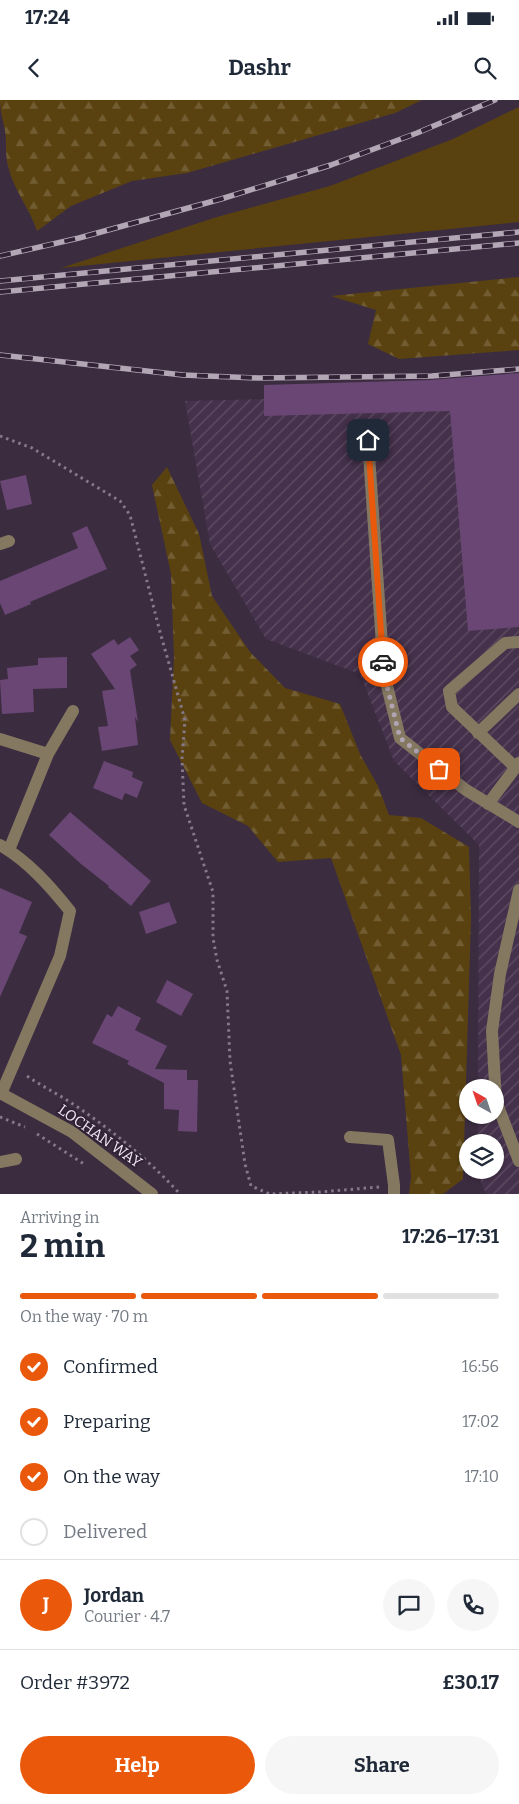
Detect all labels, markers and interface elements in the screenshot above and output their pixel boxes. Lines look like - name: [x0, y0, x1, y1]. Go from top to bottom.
- text: 17:24: [25, 6, 70, 29]
- icon: back: [20, 54, 48, 82]
- text: Dashr: [228, 54, 291, 81]
- icon: search: [471, 54, 499, 82]
- pin: [347, 419, 389, 461]
- icon: home: [354, 426, 382, 454]
- courier: [358, 637, 408, 687]
- icon: car: [369, 648, 397, 676]
- pin: [418, 748, 460, 790]
- icon: bag: [425, 755, 453, 783]
- north arrow: [459, 1079, 504, 1124]
- map controls: [459, 1079, 504, 1179]
- street label: LOCHAN WAY: [55, 1100, 146, 1172]
- button: layers: [459, 1134, 504, 1179]
- text: Arriving in: [20, 1208, 99, 1227]
- text: 17:26–17:31: [402, 1225, 499, 1248]
- text: 2 min: [20, 1227, 105, 1265]
- text: On the way · 70 m: [20, 1307, 148, 1326]
- icon: check: [20, 1353, 48, 1381]
- text: Confirmed: [63, 1355, 158, 1378]
- text: 16:56: [462, 1357, 499, 1376]
- icon: check: [20, 1408, 48, 1436]
- text: Preparing: [63, 1410, 151, 1433]
- text: 17:02: [462, 1412, 499, 1431]
- icon: check: [20, 1463, 48, 1491]
- text: On the way: [63, 1465, 160, 1488]
- text: 17:10: [465, 1467, 499, 1486]
- text: Delivered: [63, 1520, 147, 1543]
- button: chat: [383, 1579, 435, 1631]
- button: phone: [447, 1579, 499, 1631]
- text: Jordan: [84, 1584, 144, 1607]
- text: J: [43, 1593, 49, 1616]
- text: Courier · 4.7: [84, 1607, 170, 1626]
- text: Order #3972: [20, 1671, 130, 1694]
- text: £30.17: [442, 1671, 499, 1694]
- button: Help: [20, 1736, 255, 1794]
- button: Share: [265, 1736, 499, 1794]

